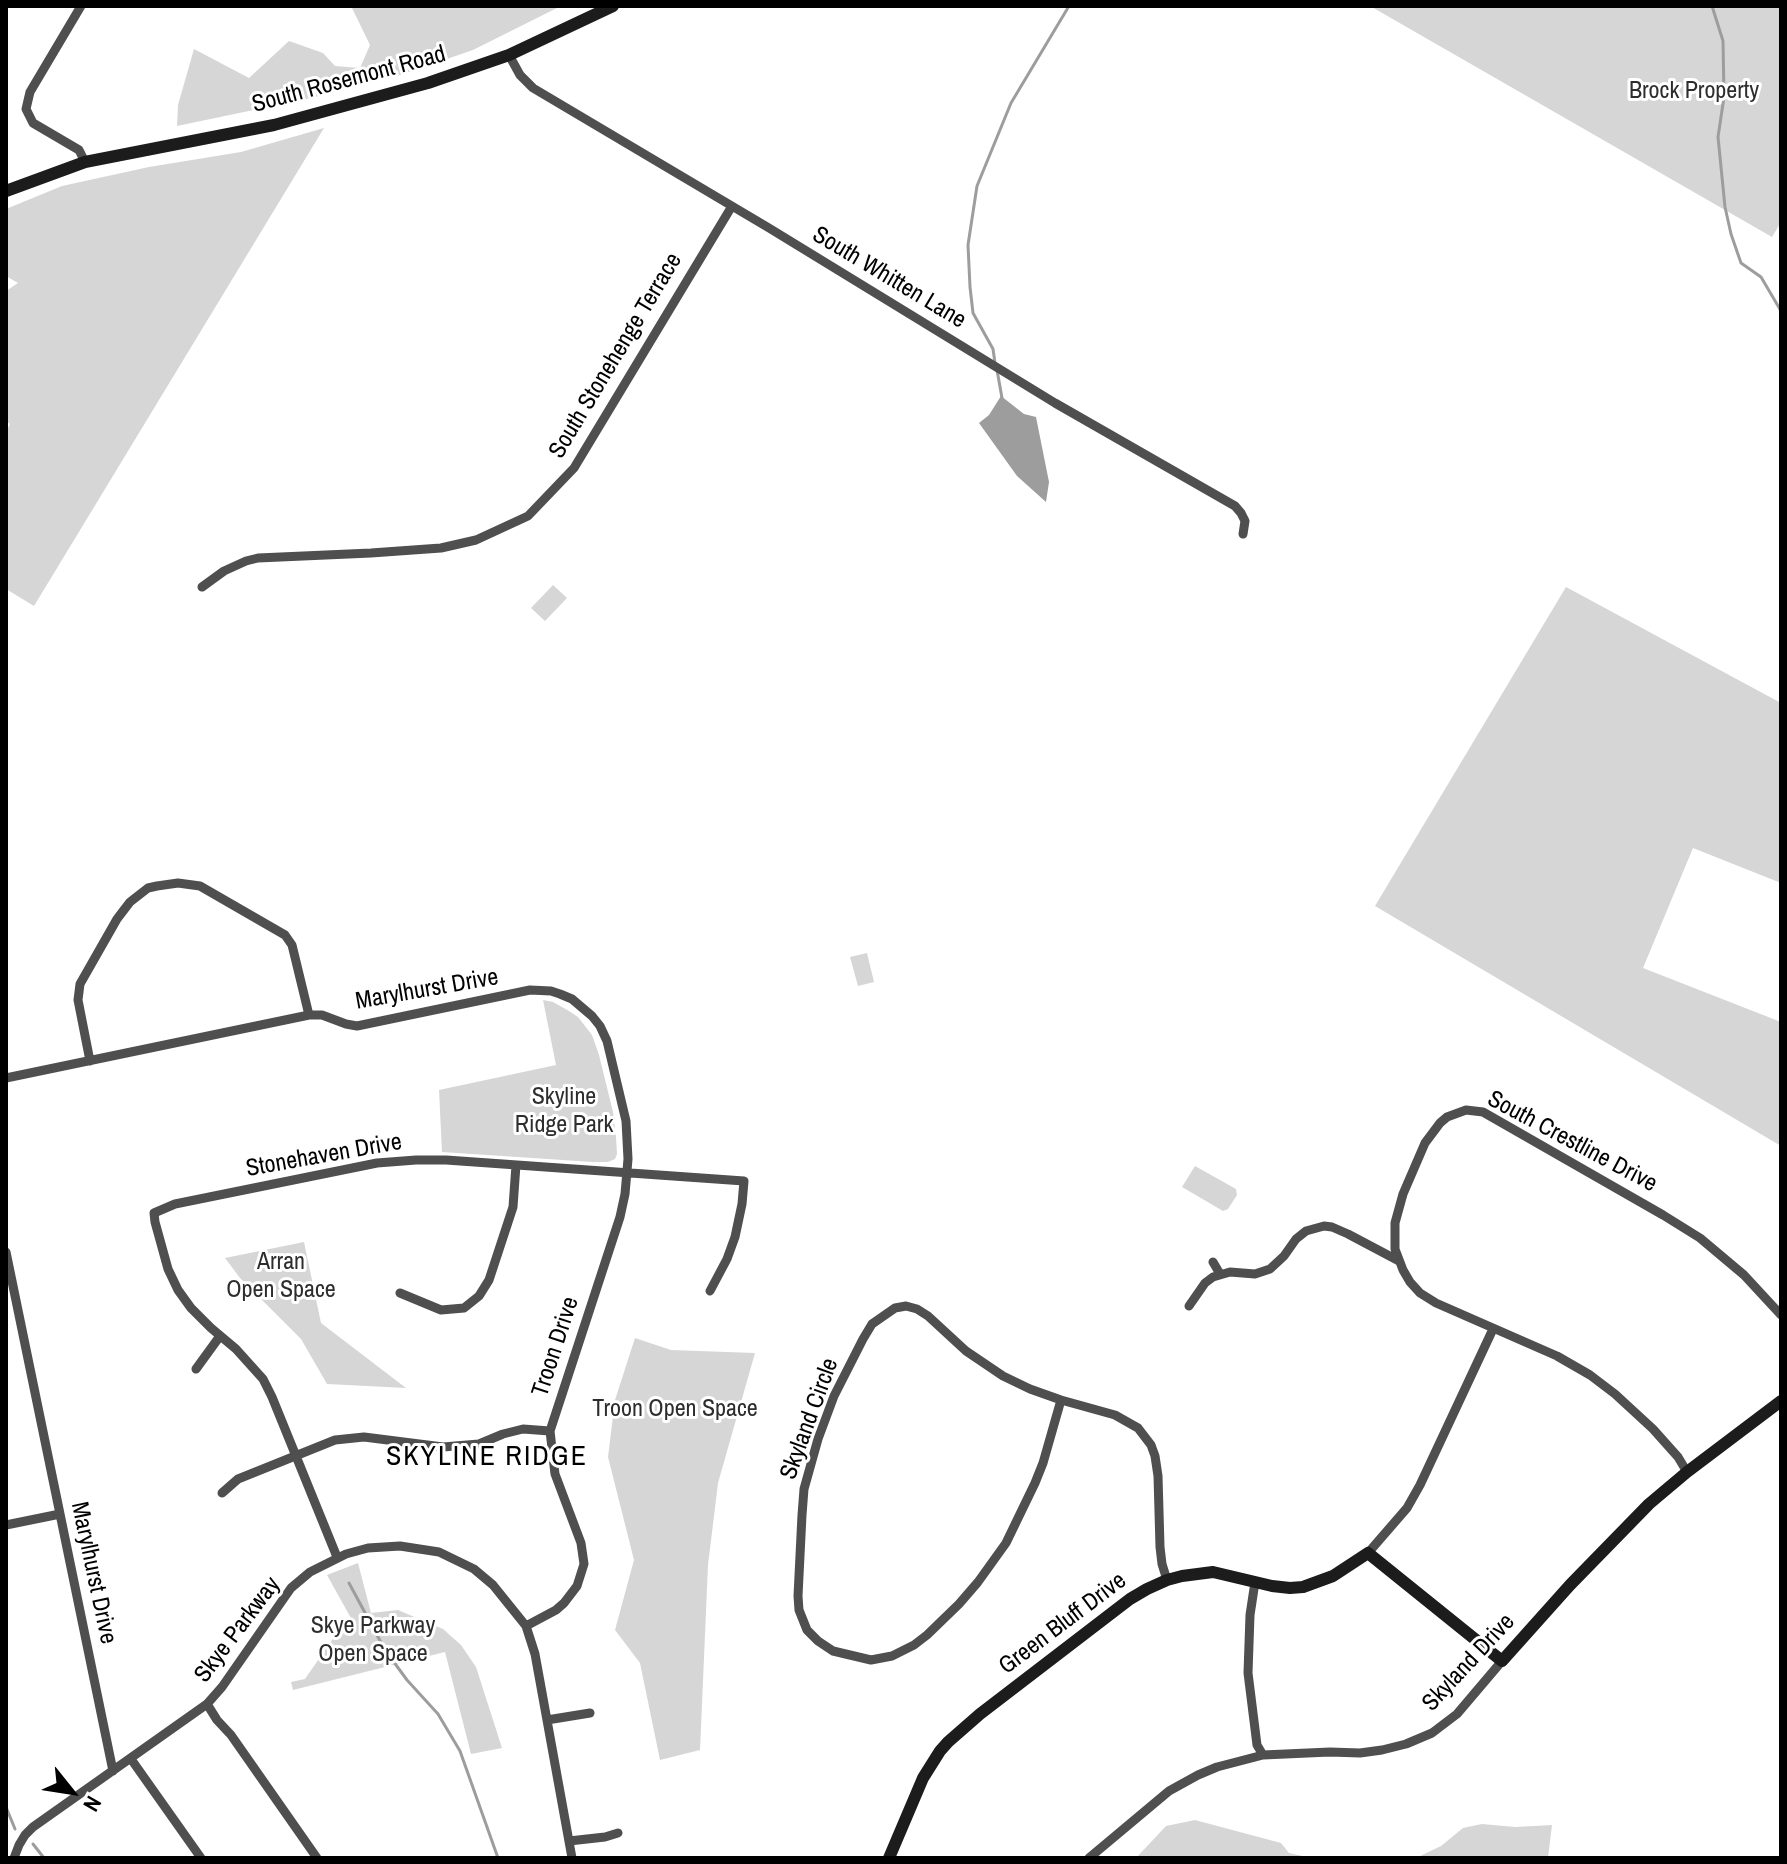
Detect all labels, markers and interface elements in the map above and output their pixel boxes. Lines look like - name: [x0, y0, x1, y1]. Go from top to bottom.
- street label: South Rosemont Road: [249, 40, 449, 120]
- park label: Brock Property: [1629, 78, 1759, 106]
- street label: South Whitten Lane: [807, 221, 971, 335]
- street label: South Stonehenge Terrace: [543, 248, 689, 464]
- street label: Marylhurst Drive: [353, 963, 501, 1017]
- park label: Skyline Ridge Park: [515, 1084, 613, 1140]
- street label: South Crestline Drive: [1482, 1085, 1662, 1199]
- street label: Stonehaven Drive: [244, 1128, 404, 1184]
- park label: Arran Open Space: [226, 1249, 336, 1305]
- street label: Troon Drive: [526, 1293, 586, 1401]
- street label: Skyland Circle: [775, 1354, 845, 1484]
- park label: Troon Open Space: [592, 1396, 758, 1424]
- district label: SKYLINE RIDGE: [386, 1440, 588, 1474]
- street label: Marylhurst Drive: [64, 1499, 122, 1647]
- street label: Green Bluff Drive: [994, 1567, 1132, 1681]
- street label: Skye Parkway: [189, 1572, 287, 1688]
- street label: Skyland Drive: [1417, 1608, 1521, 1718]
- park label: Skye Parkway Open Space: [311, 1613, 435, 1669]
- north arrow: [32, 1752, 112, 1832]
- text: N: [77, 1791, 109, 1817]

